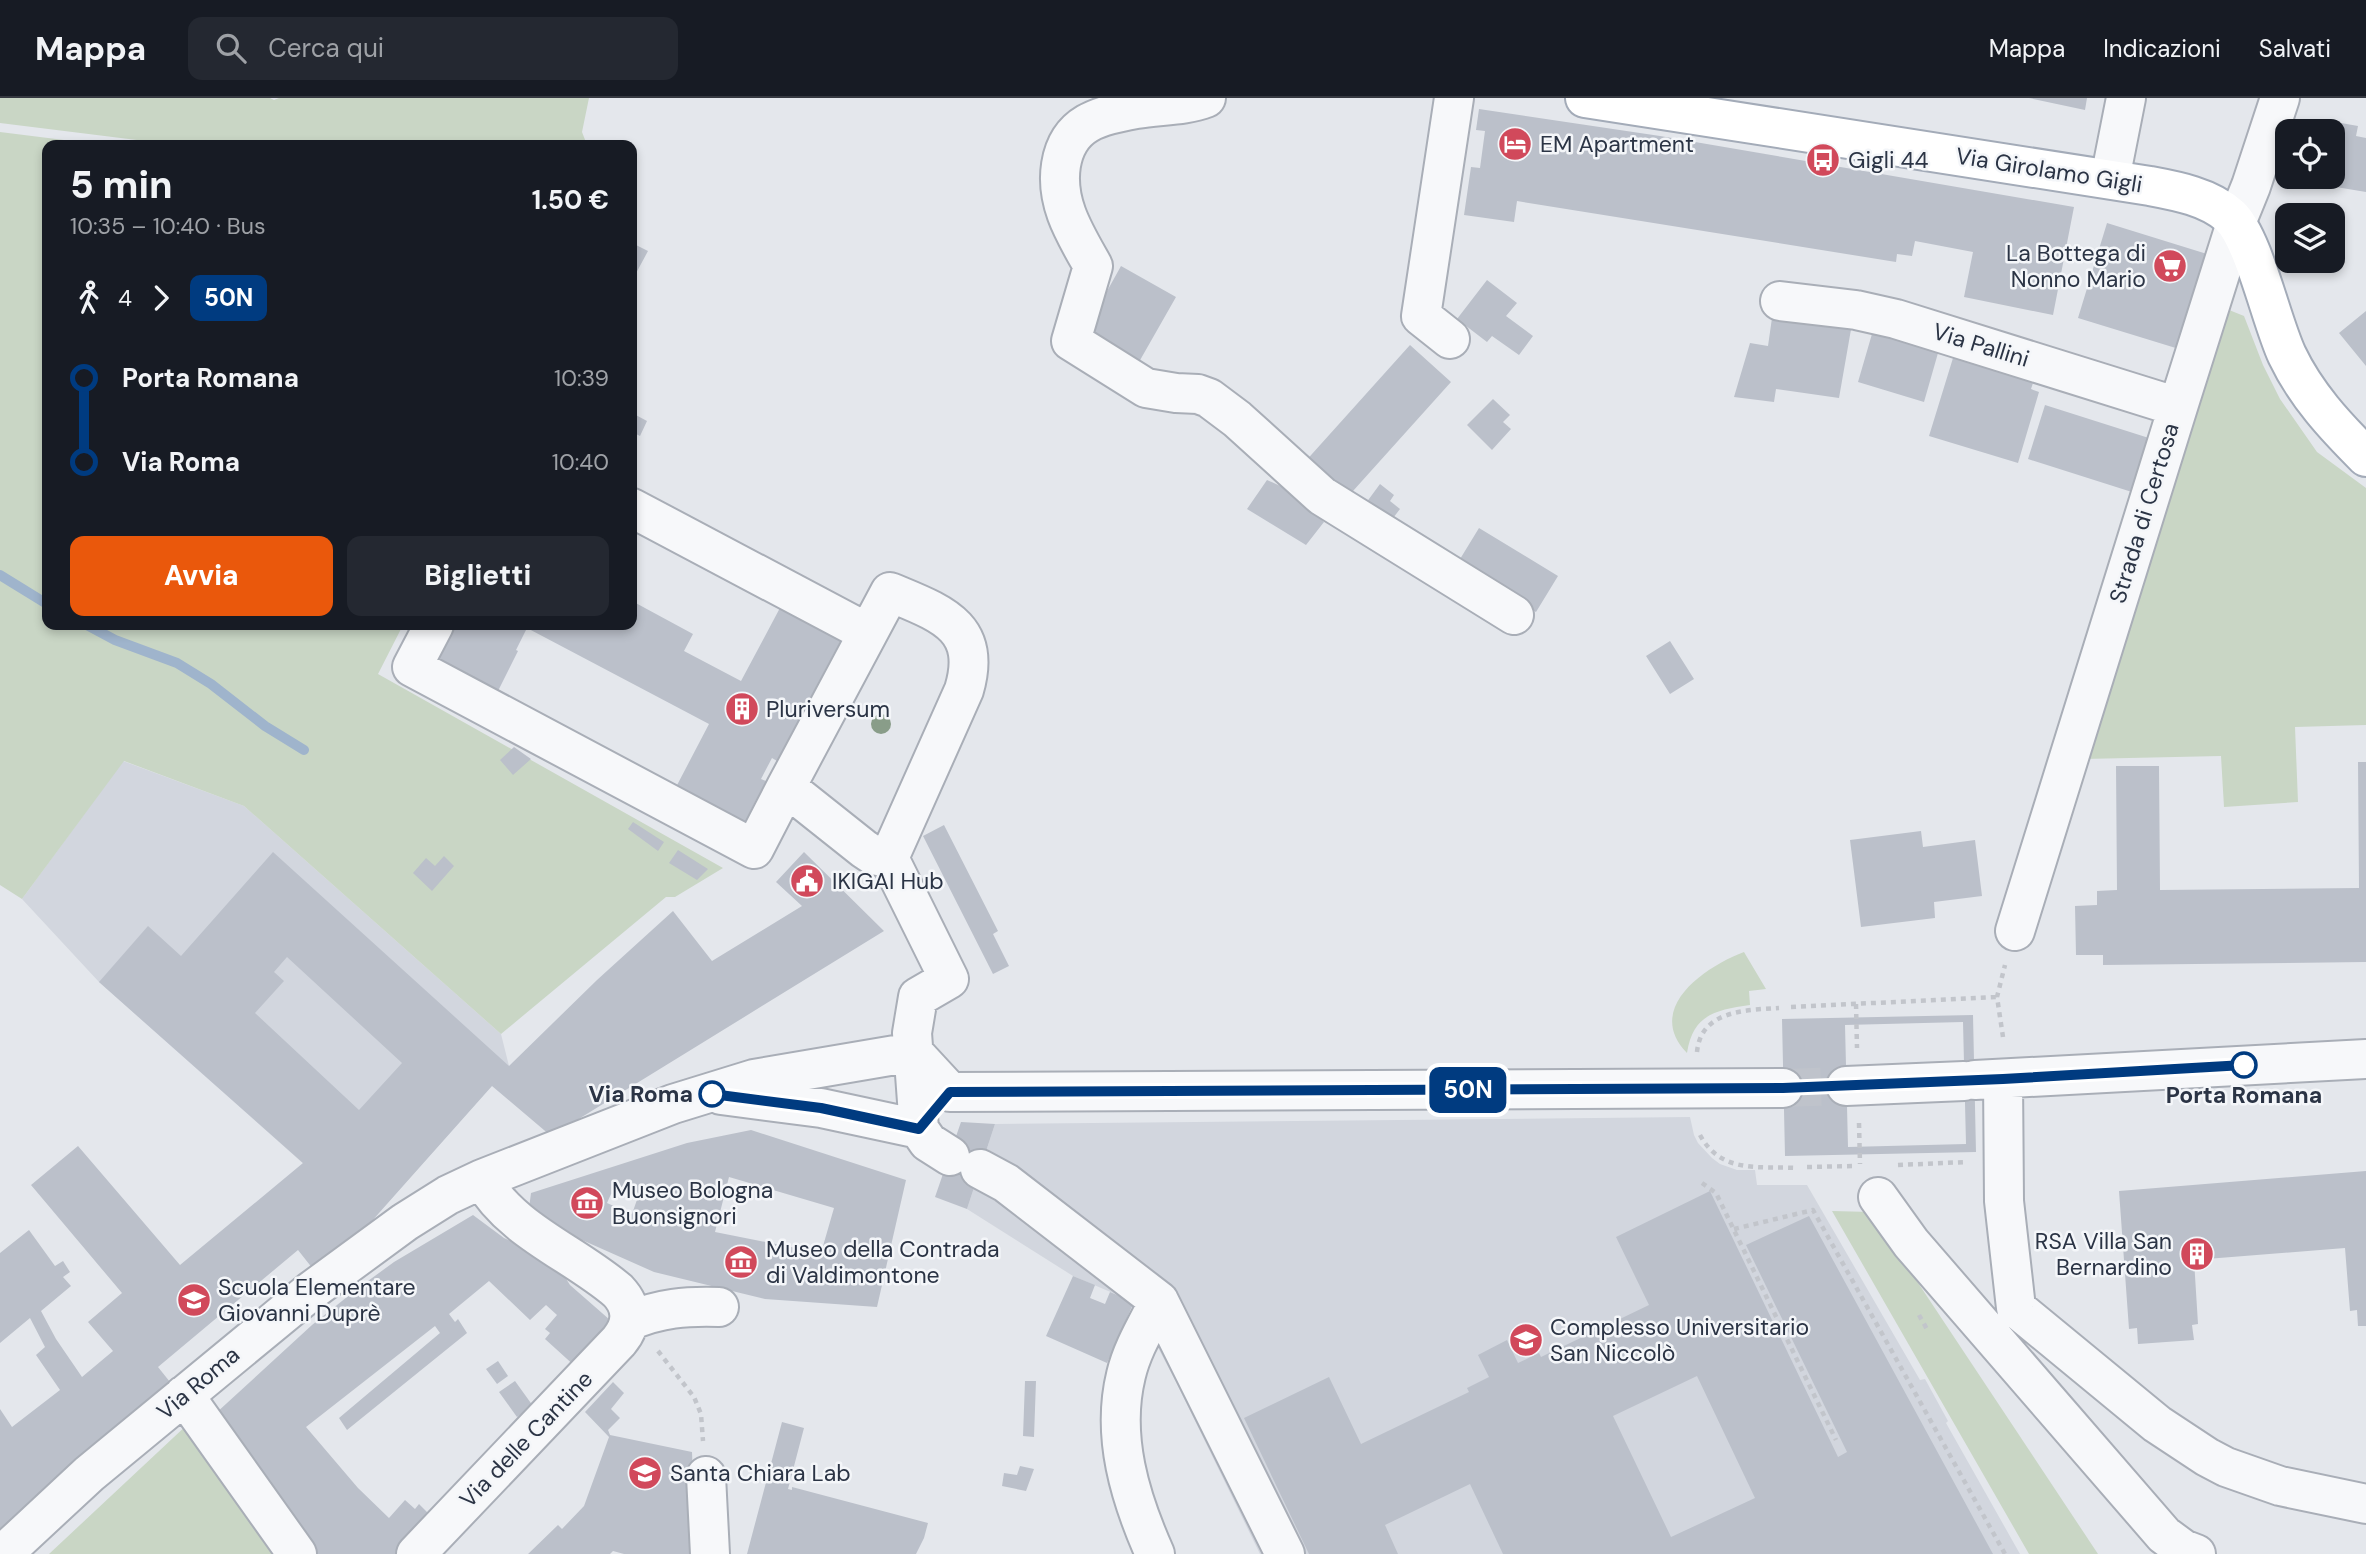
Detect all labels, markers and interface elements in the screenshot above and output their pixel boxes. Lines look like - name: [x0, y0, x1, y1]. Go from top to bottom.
- search box: [188, 17, 678, 80]
- text: Mappa: [35, 27, 146, 70]
- icon: search: [212, 29, 250, 67]
- text: Cerca qui: [268, 31, 384, 65]
- text: Mappa: [1989, 33, 2065, 64]
- text: Indicazioni: [2103, 33, 2221, 64]
- text: Salvati: [2259, 33, 2331, 64]
- map controls: [2275, 119, 2345, 273]
- button: locate: [2275, 119, 2345, 189]
- hotel icon: EM Apartment: [1496, 125, 1534, 163]
- place label: EM Apartment: [1540, 129, 1694, 159]
- street label: Via Girolamo Gigli: [1954, 140, 2144, 200]
- bus stop icon: Gigli 44: [1804, 141, 1842, 179]
- place label: Gigli 44: [1848, 145, 1929, 175]
- text: 5 min: [70, 160, 173, 210]
- text: 1.50 €: [532, 183, 609, 217]
- button: layers: [2275, 203, 2345, 273]
- text: 10:35 – 10:40 · Bus: [70, 211, 265, 241]
- place label: La Bottega di Nonno Mario: [2006, 238, 2146, 294]
- supermarket icon: La Bottega di Nonno Mario: [2151, 247, 2189, 285]
- icon: walk: [70, 279, 108, 317]
- icon: forward: [142, 279, 180, 317]
- text: 50N: [204, 282, 253, 313]
- text: 4: [118, 283, 132, 313]
- street label: Via Pallini: [1929, 316, 2033, 374]
- text: Porta Romana: [122, 361, 299, 395]
- text: 10:39: [554, 363, 609, 393]
- street label: Strada di Certosa: [2102, 419, 2186, 607]
- text: Via Roma: [122, 445, 240, 479]
- text: 10:40: [552, 447, 609, 477]
- button: Avvia: [70, 536, 333, 616]
- button: Biglietti: [347, 536, 609, 616]
- building icon: Pluriversum: [723, 690, 761, 728]
- place label: Pluriversum: [766, 694, 890, 724]
- public building icon: IKIGAI Hub: [788, 862, 826, 900]
- place label: IKIGAI Hub: [832, 866, 944, 896]
- marker: Porta Romana: [2231, 1052, 2257, 1078]
- line badge: 50N: [1428, 1067, 1508, 1113]
- text: 50N: [1443, 1074, 1493, 1105]
- place label: Via Roma: [589, 1079, 693, 1109]
- place label: Porta Romana: [2166, 1080, 2322, 1110]
- marker: Via Roma: [699, 1081, 725, 1107]
- place label: Museo Bologna Buonsignori: [612, 1175, 773, 1231]
- museum icon: Museo Bologna Buonsignori: [568, 1184, 606, 1222]
- place label: RSA Villa San Bernardino: [2035, 1226, 2172, 1282]
- place label: Museo della Contrada di Valdimontone: [766, 1234, 1000, 1290]
- building icon: RSA Villa San Bernardino: [2178, 1235, 2216, 1273]
- museum icon: Museo della Contrada di Valdimontone: [722, 1243, 760, 1281]
- place label: Scuola Elementare Giovanni Duprè: [218, 1272, 416, 1328]
- school or university icon: Scuola Elementare Giovanni Duprè: [175, 1281, 213, 1319]
- place label: Complesso Universitario San Niccolò: [1550, 1312, 1809, 1368]
- school or university icon: Complesso Universitario San Niccolò: [1507, 1321, 1545, 1359]
- street label: Via Roma: [150, 1340, 246, 1426]
- street label: Via delle Cantine: [453, 1364, 599, 1514]
- school or university icon: Santa Chiara Lab: [626, 1454, 664, 1492]
- place label: Santa Chiara Lab: [670, 1458, 851, 1488]

